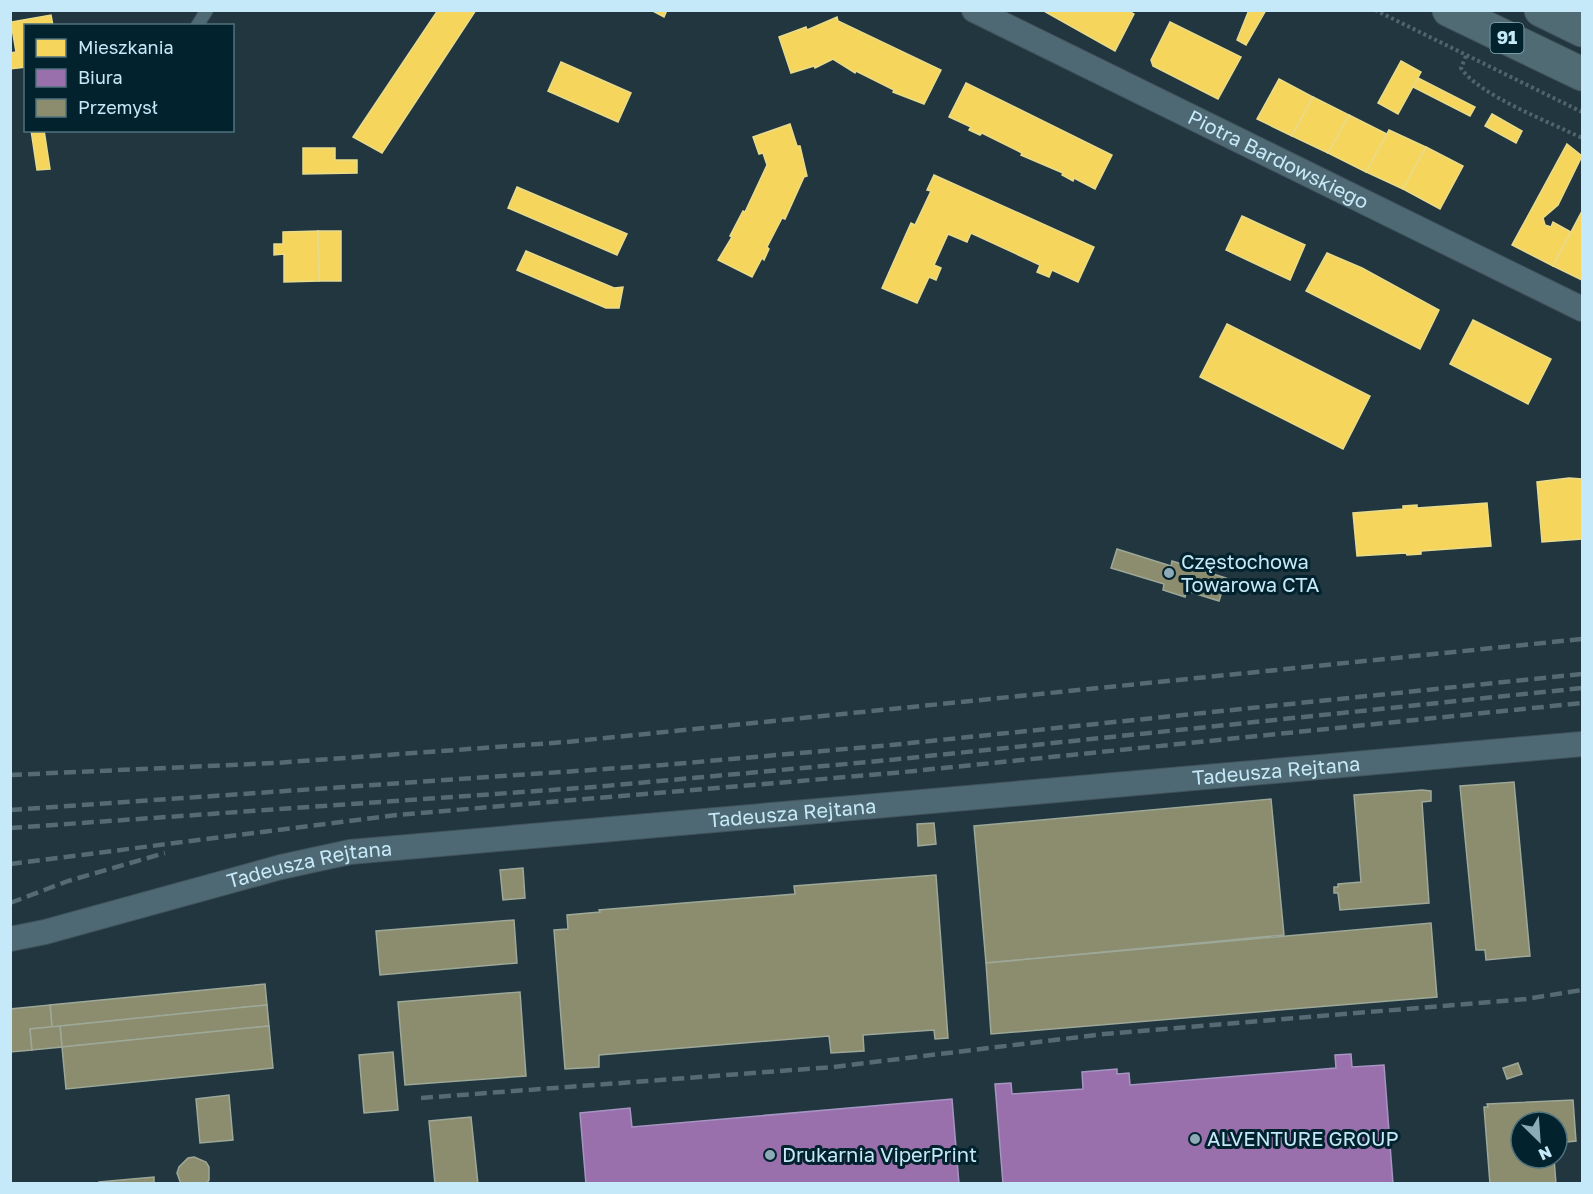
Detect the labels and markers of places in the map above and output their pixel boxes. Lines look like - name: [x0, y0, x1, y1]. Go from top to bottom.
- place label: Częstochowa Towarowa CTA: [1181, 549, 1319, 596]
- marker: Częstochowa Towarowa CTA: [1162, 566, 1176, 580]
- place label: ALVENTURE GROUP: [1207, 1126, 1399, 1150]
- marker: ALVENTURE GROUP: [1188, 1132, 1202, 1146]
- place label: Drukarnia ViperPrint: [782, 1142, 977, 1166]
- marker: Drukarnia ViperPrint: [763, 1148, 777, 1162]

